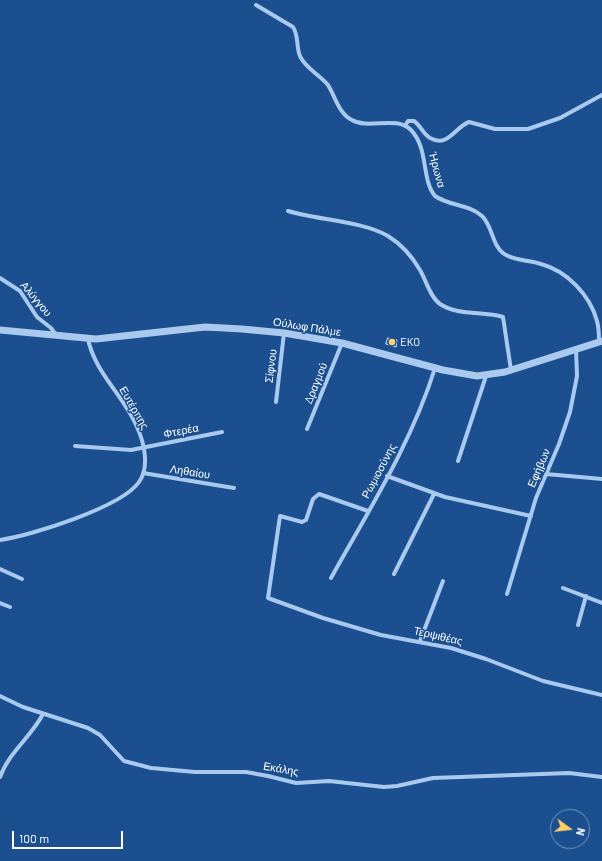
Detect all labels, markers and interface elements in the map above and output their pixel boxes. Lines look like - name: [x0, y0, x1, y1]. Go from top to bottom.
- street label: Ήρωνα: [426, 151, 448, 189]
- street label: Αλύγγου: [18, 279, 54, 319]
- street label: Ούλωφ Πάλμε: [272, 315, 342, 339]
- place label: EKO: [400, 335, 420, 349]
- marker: EKO: [387, 337, 397, 347]
- street label: Σίφνου: [262, 348, 280, 384]
- street label: Δραγμού: [302, 360, 330, 406]
- street label: Ευτέρπης: [116, 384, 152, 432]
- street label: Φτερέα: [162, 421, 200, 441]
- street label: Ρωμιοσύνης: [359, 441, 399, 501]
- street label: Εφήβων: [525, 447, 553, 489]
- street label: Ληθαίου: [169, 462, 211, 482]
- street label: Τερψιθέας: [412, 624, 464, 648]
- street label: Εκάλης: [262, 759, 300, 779]
- north arrow: [550, 809, 590, 849]
- scale bar: [14, 823, 125, 849]
- text: N: [574, 827, 588, 837]
- text: 100 m: [19, 831, 49, 845]

